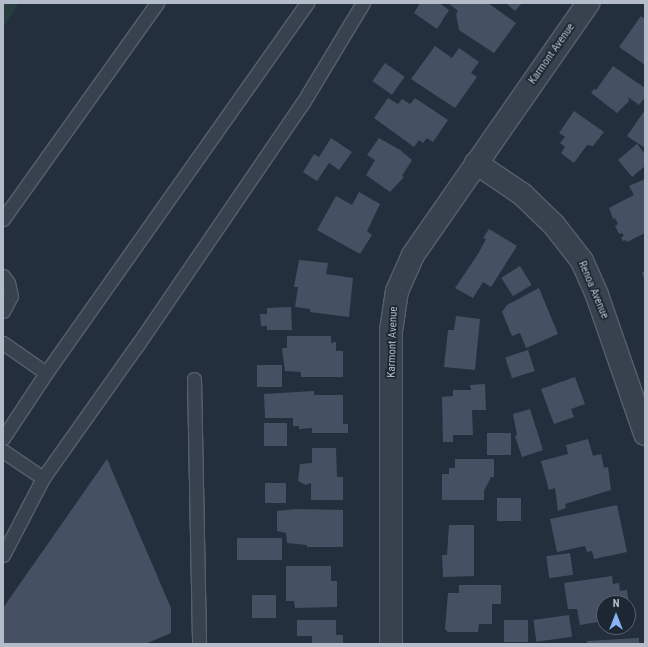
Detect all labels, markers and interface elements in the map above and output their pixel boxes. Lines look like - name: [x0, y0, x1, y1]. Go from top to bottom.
- street label: Karmont Avenue: [526, 21, 578, 87]
- street label: Renoa Avenue: [575, 259, 611, 321]
- street label: Karmont Avenue: [385, 306, 401, 378]
- north arrow: [596, 595, 636, 635]
- text: N: [613, 597, 619, 610]

